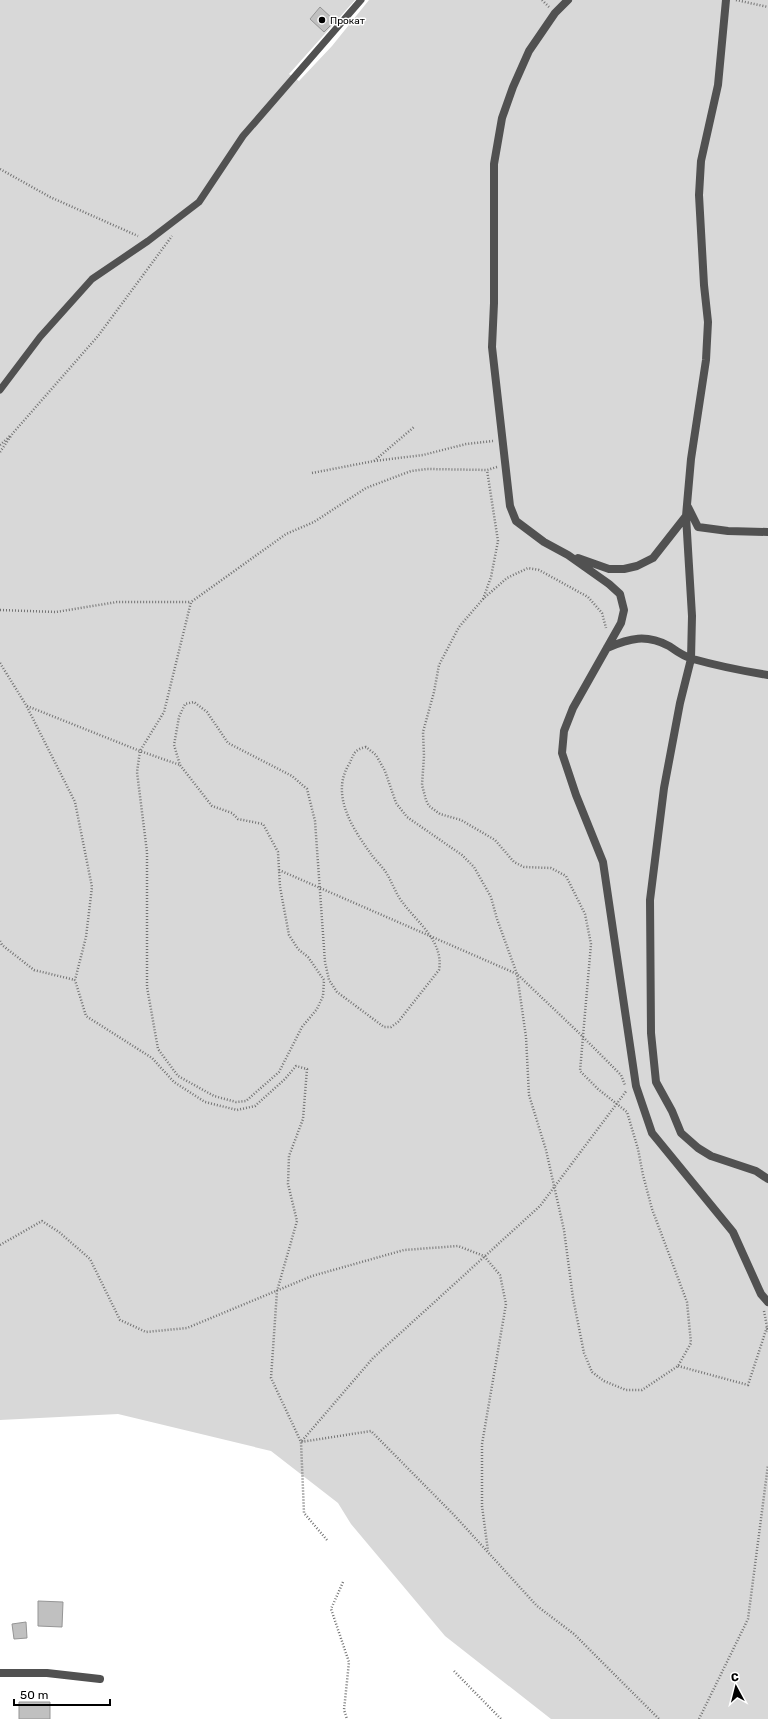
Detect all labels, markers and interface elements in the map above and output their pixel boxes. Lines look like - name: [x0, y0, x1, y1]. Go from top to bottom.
- marker: Прокат: [317, 15, 327, 25]
- place label: Прокат: [330, 15, 365, 27]
- north arrow: [716, 1667, 756, 1707]
- text: С: [730, 1671, 740, 1684]
- scale bar: [14, 1681, 110, 1707]
- text: 50 m: [20, 1688, 48, 1702]

